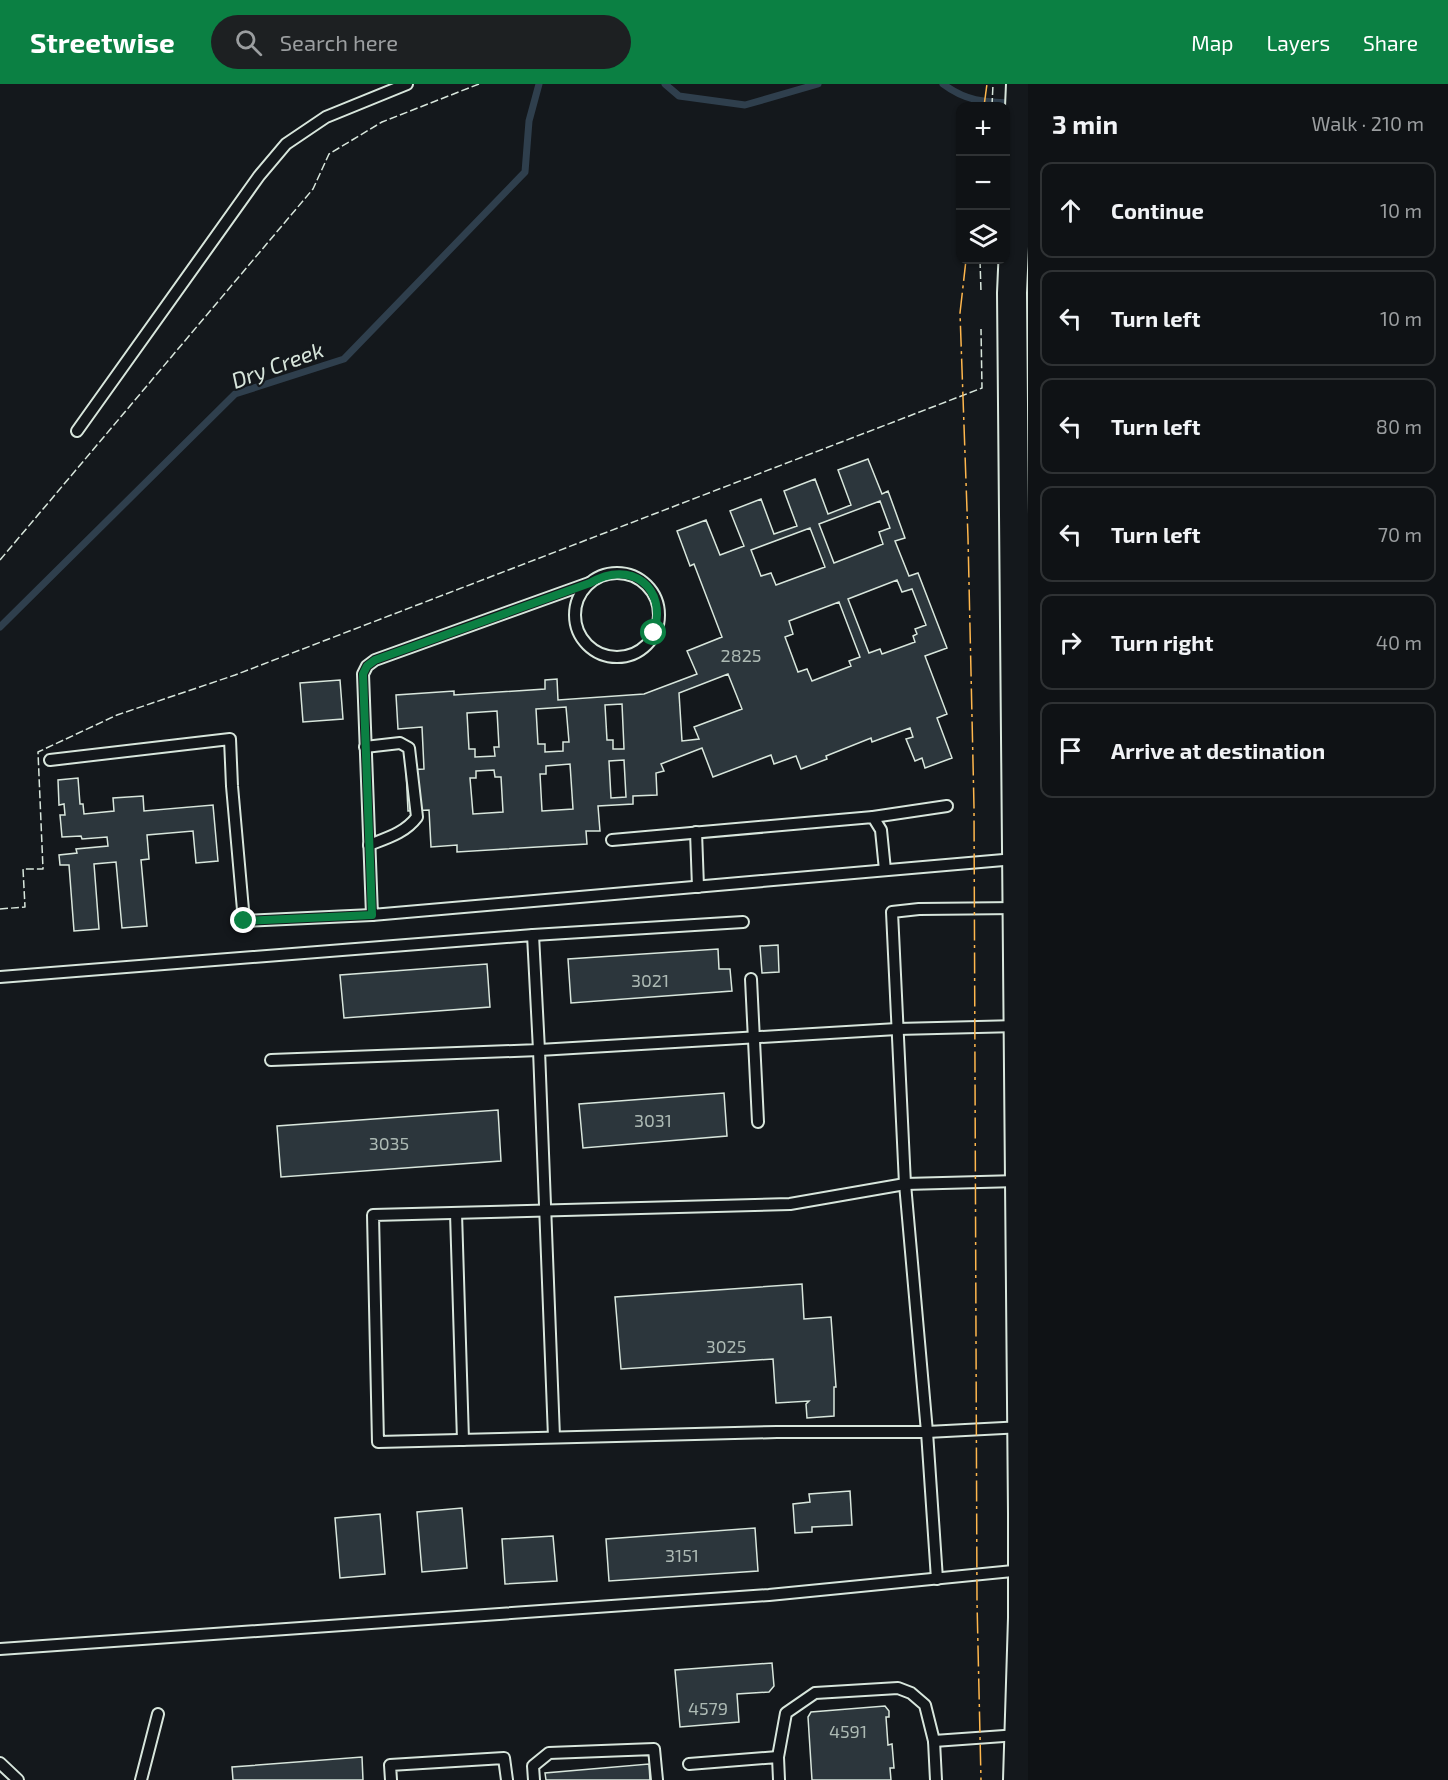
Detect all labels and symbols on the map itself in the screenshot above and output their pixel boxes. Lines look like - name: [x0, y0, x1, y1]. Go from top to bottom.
- water label: Dry Creek: [227, 335, 327, 394]
- route start: [640, 619, 666, 645]
- house number: 2825: [721, 644, 761, 666]
- route end: [230, 907, 256, 933]
- house number: 3021: [631, 969, 669, 991]
- house number: 3031: [634, 1109, 672, 1131]
- house number: 3035: [369, 1132, 409, 1154]
- house number: 3025: [706, 1335, 746, 1357]
- house number: 3151: [665, 1544, 699, 1566]
- house number: 4579: [688, 1697, 728, 1719]
- house number: 4591: [829, 1720, 867, 1742]

